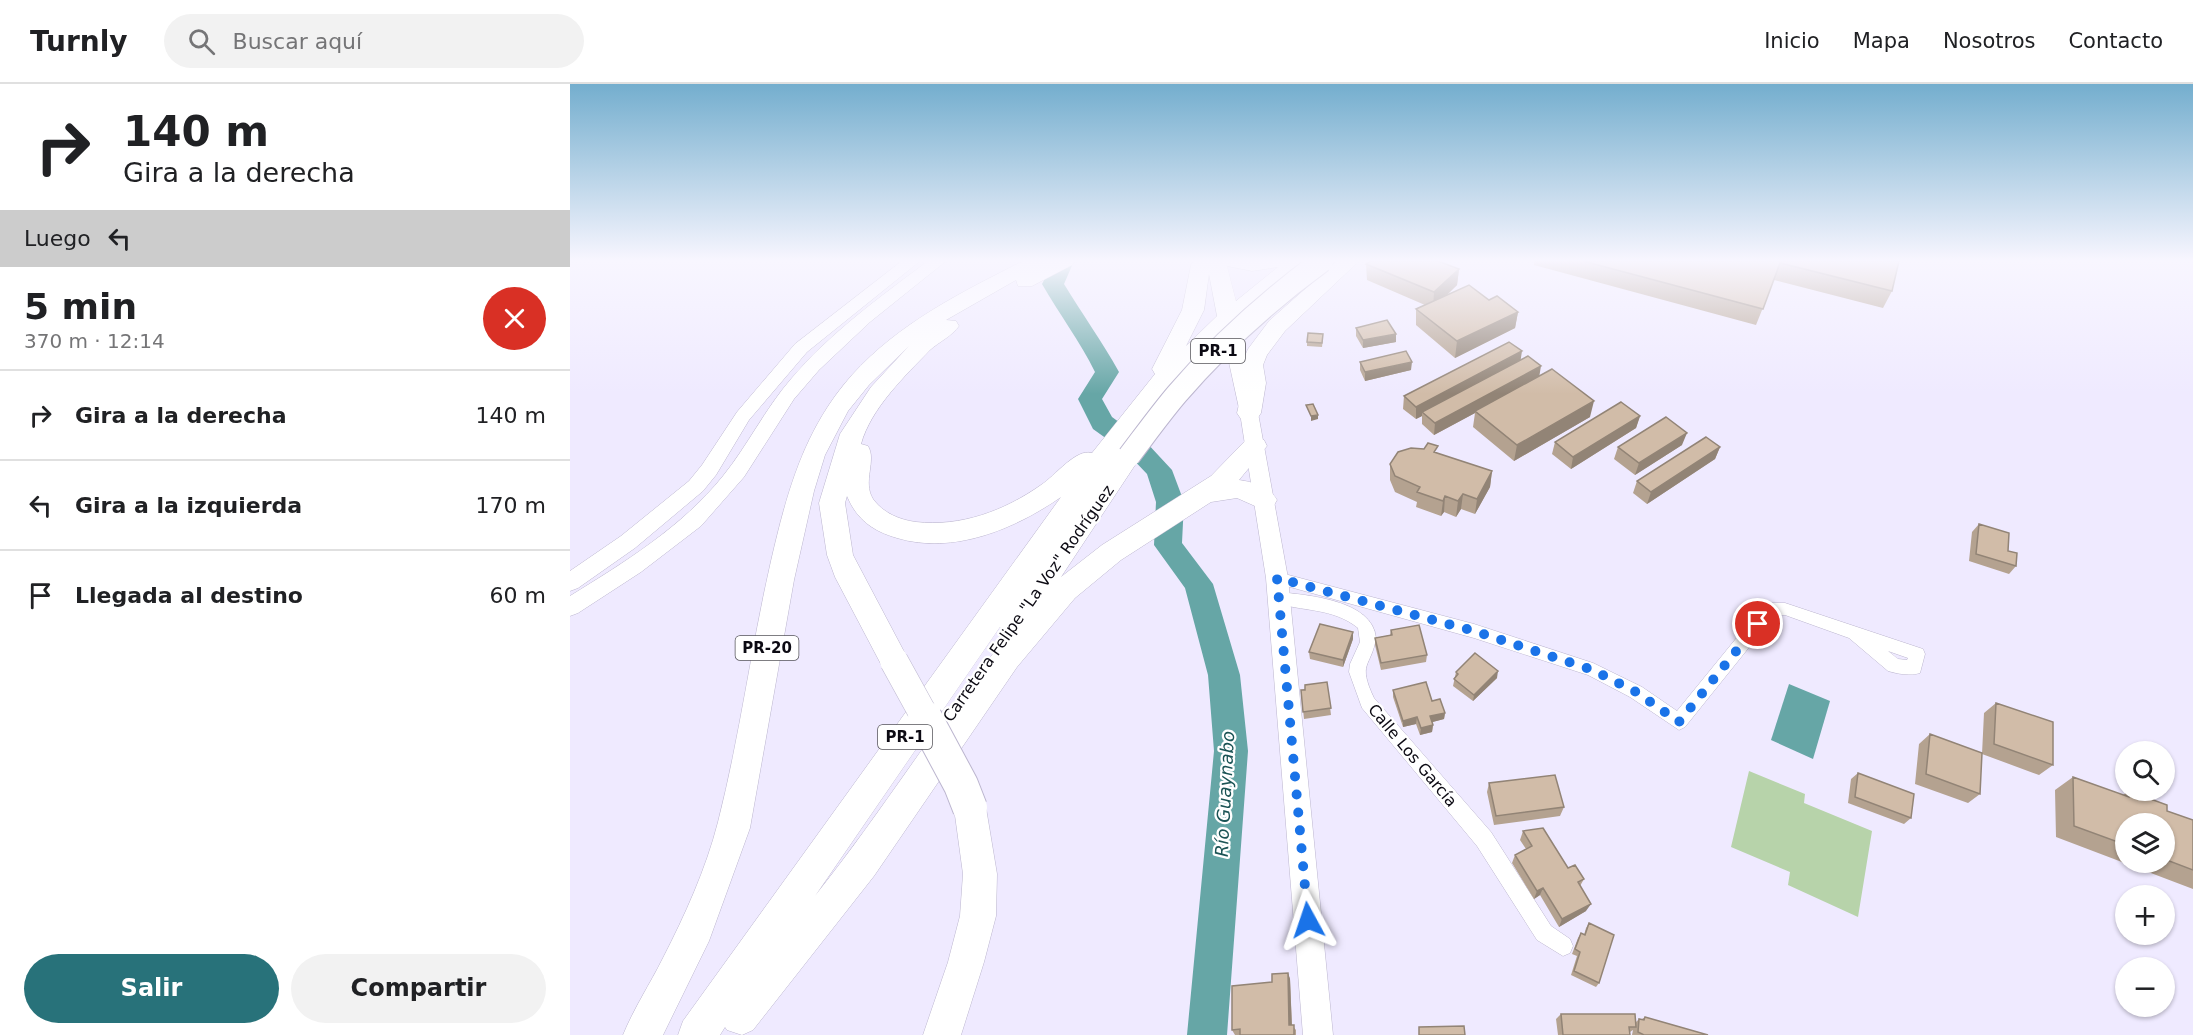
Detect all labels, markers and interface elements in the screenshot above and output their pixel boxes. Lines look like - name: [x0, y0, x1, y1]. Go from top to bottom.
- search box: [164, 14, 584, 68]
- text: Turnly: [30, 25, 128, 58]
- icon: search: [185, 25, 218, 58]
- text: Buscar aquí: [233, 29, 362, 54]
- text: Inicio: [1764, 29, 1820, 53]
- text: Mapa: [1853, 29, 1910, 53]
- text: Nosotros: [1943, 29, 2035, 53]
- text: Contacto: [2068, 29, 2163, 53]
- text: 140 m: [123, 107, 269, 156]
- icon: right: [24, 108, 102, 186]
- text: Gira a la derecha: [123, 157, 355, 188]
- icon: left: [103, 222, 136, 255]
- text: Luego: [24, 226, 91, 251]
- text: 5 min: [24, 286, 137, 327]
- button: close: [483, 287, 546, 350]
- text: 370 m · 12:14: [24, 329, 165, 353]
- road number: PR-1: [1191, 339, 1245, 363]
- icon: right: [24, 399, 57, 432]
- text: Gira a la derecha: [75, 403, 287, 428]
- text: 140 m: [476, 403, 546, 428]
- street label: Carretera Felipe "La Voz" Rodríguez: [939, 481, 1118, 725]
- icon: left: [24, 489, 57, 522]
- text: Gira a la izquierda: [75, 493, 302, 518]
- text: 170 m: [476, 493, 546, 518]
- icon: arrive: [24, 579, 57, 612]
- text: Llegada al destino: [75, 583, 303, 608]
- text: 60 m: [490, 583, 546, 608]
- pin: [1732, 598, 1783, 649]
- icon: arrive: [1741, 607, 1774, 640]
- road number: PR-20: [736, 636, 798, 660]
- street label: Calle Los García: [1364, 700, 1461, 811]
- road number: PR-1: [878, 725, 932, 749]
- water label: Río Guaynabo: [1211, 730, 1238, 858]
- map controls: [2115, 741, 2175, 1017]
- button: search: [2115, 741, 2175, 801]
- button: layers: [2115, 813, 2175, 873]
- button: +: [2115, 885, 2175, 945]
- position arrow: [1276, 888, 1340, 952]
- button: Salir: [24, 954, 279, 1023]
- button: Compartir: [291, 954, 546, 1023]
- button: −: [2115, 957, 2175, 1017]

